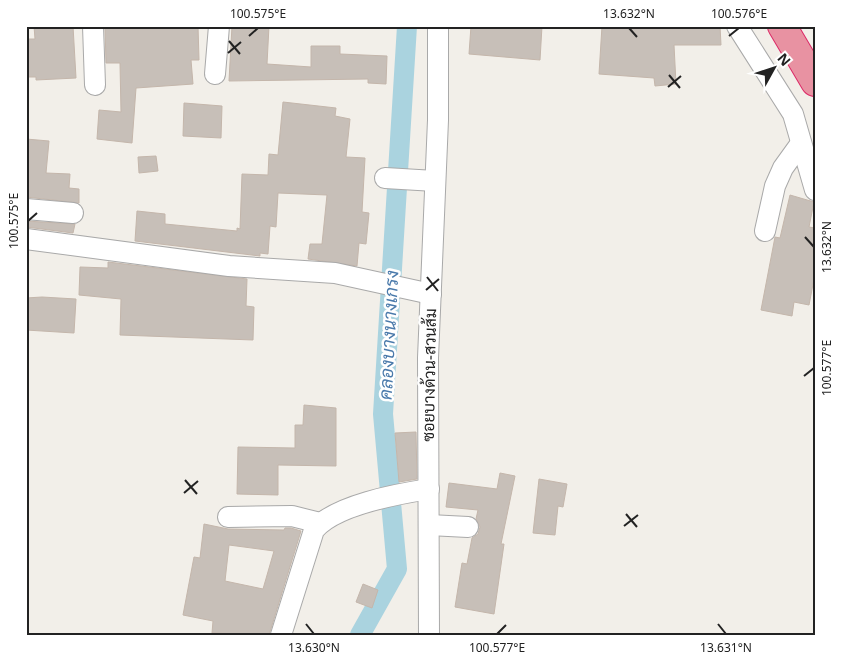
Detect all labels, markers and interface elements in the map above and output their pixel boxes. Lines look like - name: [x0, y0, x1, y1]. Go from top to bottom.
- text: 100.575°E: [230, 5, 286, 22]
- text: 13.632°N: [603, 5, 655, 22]
- text: 100.576°E: [711, 5, 767, 22]
- north arrow: [748, 42, 798, 92]
- text: N: [773, 49, 795, 70]
- text: 100.575°E: [5, 193, 22, 249]
- text: 13.632°N: [818, 221, 835, 273]
- water label: คลองบางนางเกรง: [373, 270, 403, 400]
- street label: ซอยบางด้วน-สวนส้ม: [417, 308, 441, 442]
- text: 100.577°E: [818, 340, 835, 396]
- text: 13.630°N: [288, 639, 340, 656]
- text: 100.577°E: [469, 639, 525, 656]
- text: 13.631°N: [700, 639, 752, 656]

